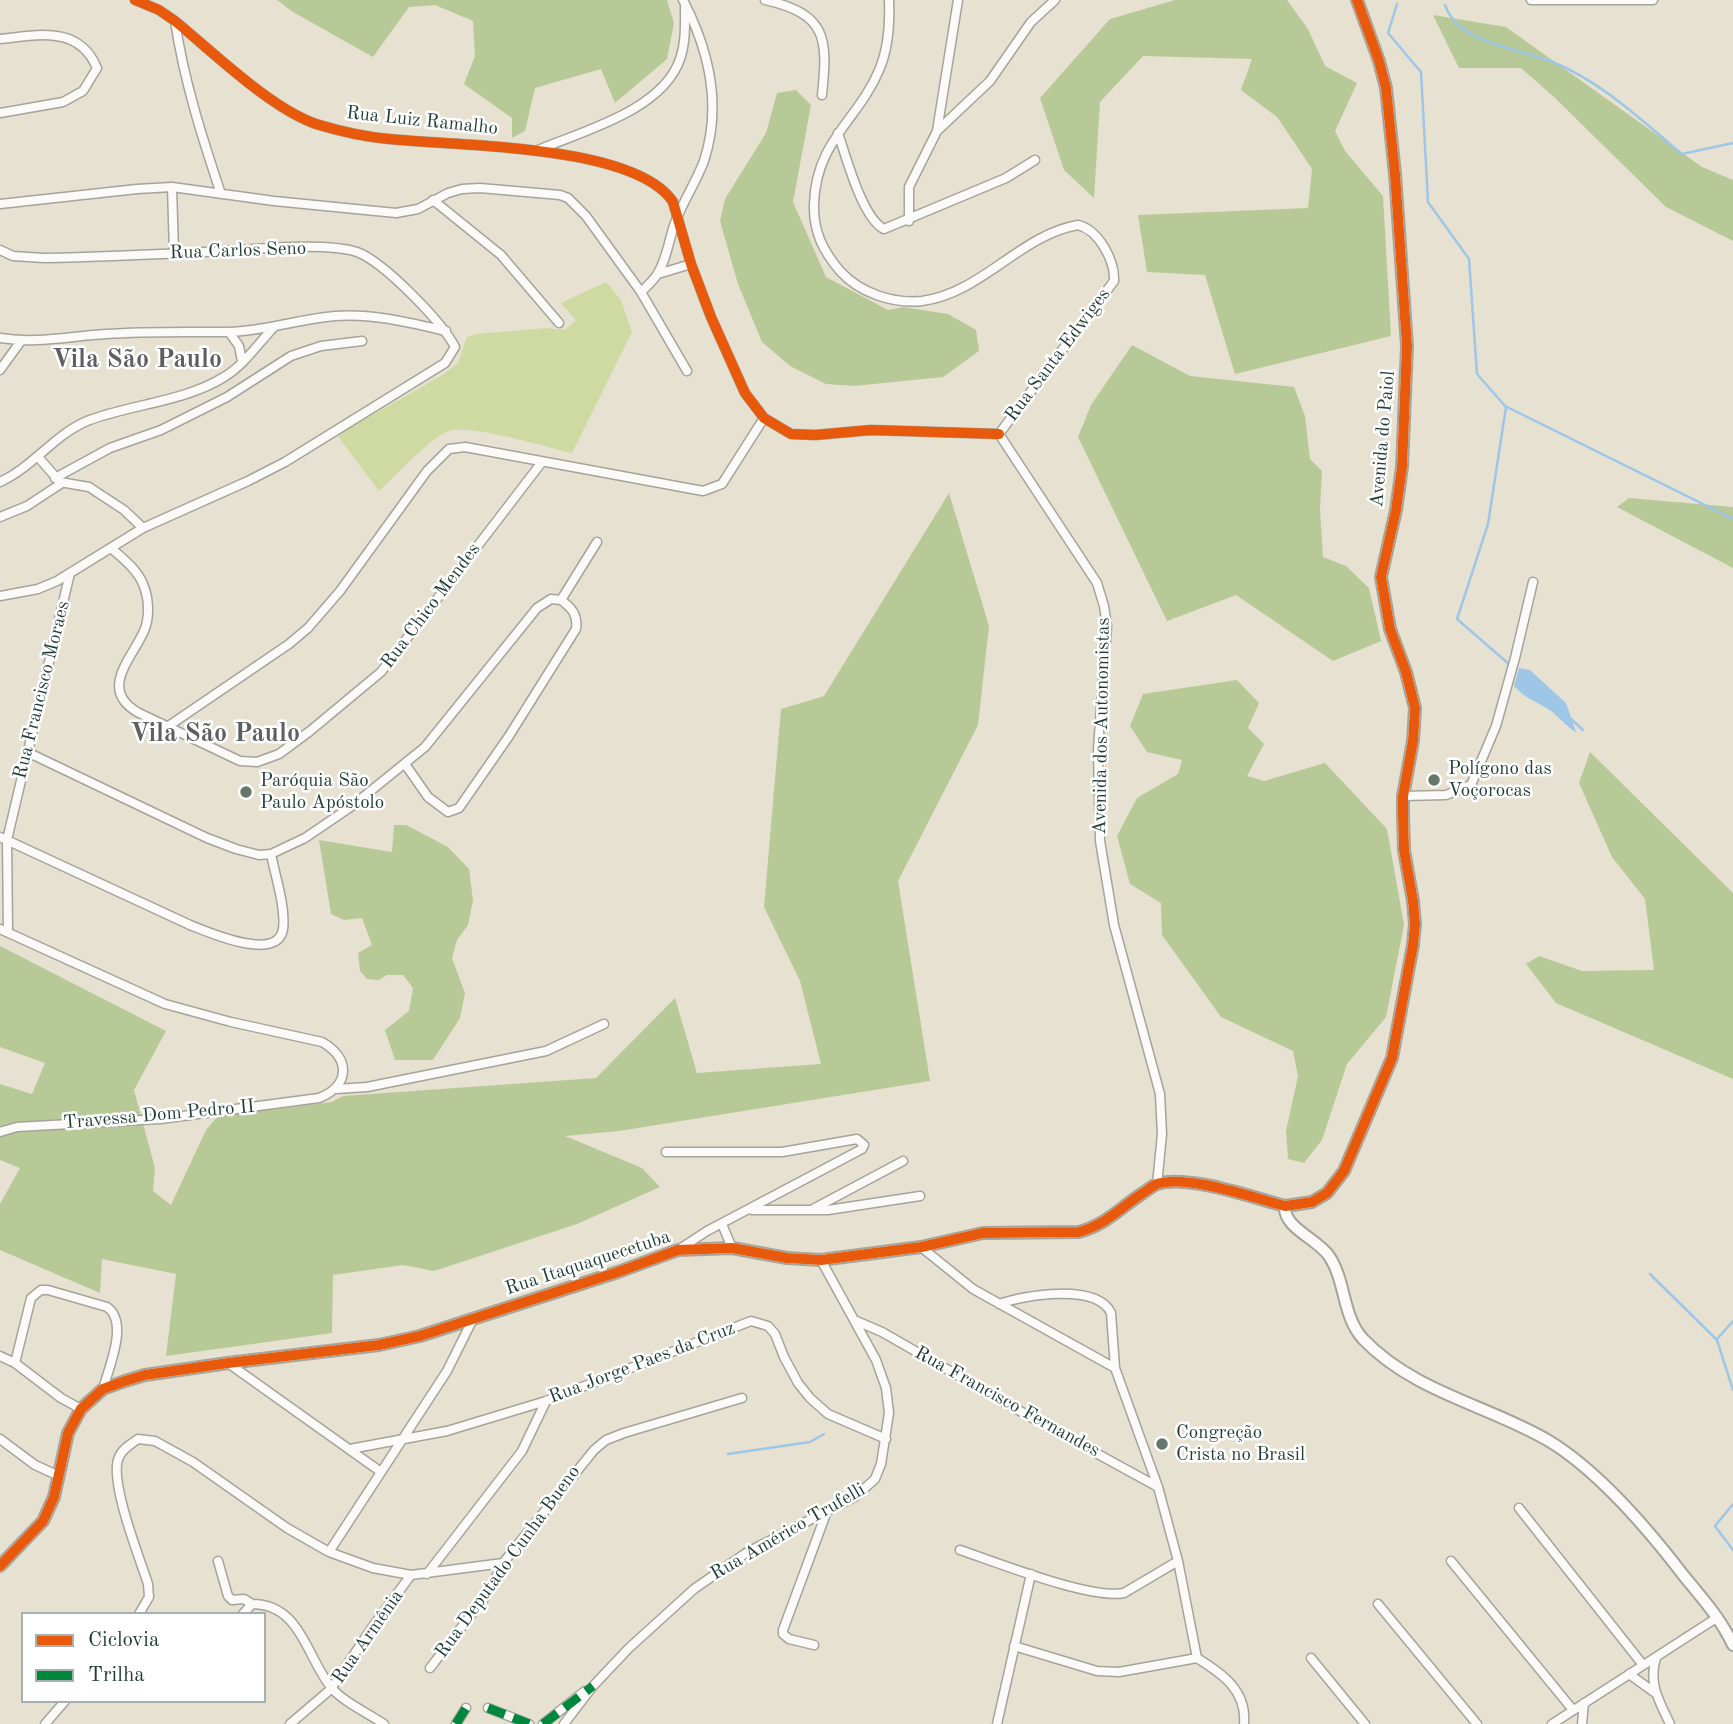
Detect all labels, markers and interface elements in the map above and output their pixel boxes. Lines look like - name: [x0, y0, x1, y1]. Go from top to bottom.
- street label: Rua Luiz Ramalho: [345, 102, 499, 140]
- street label: Rua Carlos Seno: [169, 237, 307, 265]
- street label: Rua Santa Edwiges: [1000, 284, 1116, 426]
- district label: Vila São Paulo: [52, 344, 222, 376]
- street label: Avenida do Paiol: [1366, 370, 1400, 508]
- street label: Rua Chico Mendes: [376, 539, 486, 673]
- street label: Rua Francisco Moraes: [9, 598, 75, 782]
- street label: Avenida dos Autonomistas: [1089, 617, 1115, 835]
- district label: Vila São Paulo: [130, 718, 300, 750]
- place label: Polígono das Voçorocas: [1448, 758, 1552, 802]
- place label: Paróquia São Paulo Apóstolo: [260, 770, 384, 814]
- marker: Polígono das Voçorocas: [1426, 772, 1442, 788]
- marker: Paróquia São Paulo Apóstolo: [238, 784, 254, 800]
- street label: Travessa Dom Pedro II: [62, 1095, 256, 1135]
- street label: Rua Itaquaquecetuba: [502, 1226, 674, 1300]
- street label: Rua Jorge Paes da Cruz: [546, 1317, 738, 1409]
- street label: Rua Francisco Fernandes: [910, 1342, 1104, 1462]
- place label: Congreção Crista no Brasil: [1176, 1422, 1305, 1466]
- marker: Congreção Crista no Brasil: [1154, 1436, 1170, 1452]
- street label: Rua Deputado Cunha Bueno: [430, 1461, 586, 1663]
- street label: Rua Américo Trufelli: [707, 1478, 869, 1586]
- street label: Rua Armênia: [327, 1586, 409, 1688]
- legend: [21, 1612, 266, 1703]
- text: Ciclovia: [88, 1630, 159, 1651]
- text: Trilha: [88, 1665, 145, 1686]

